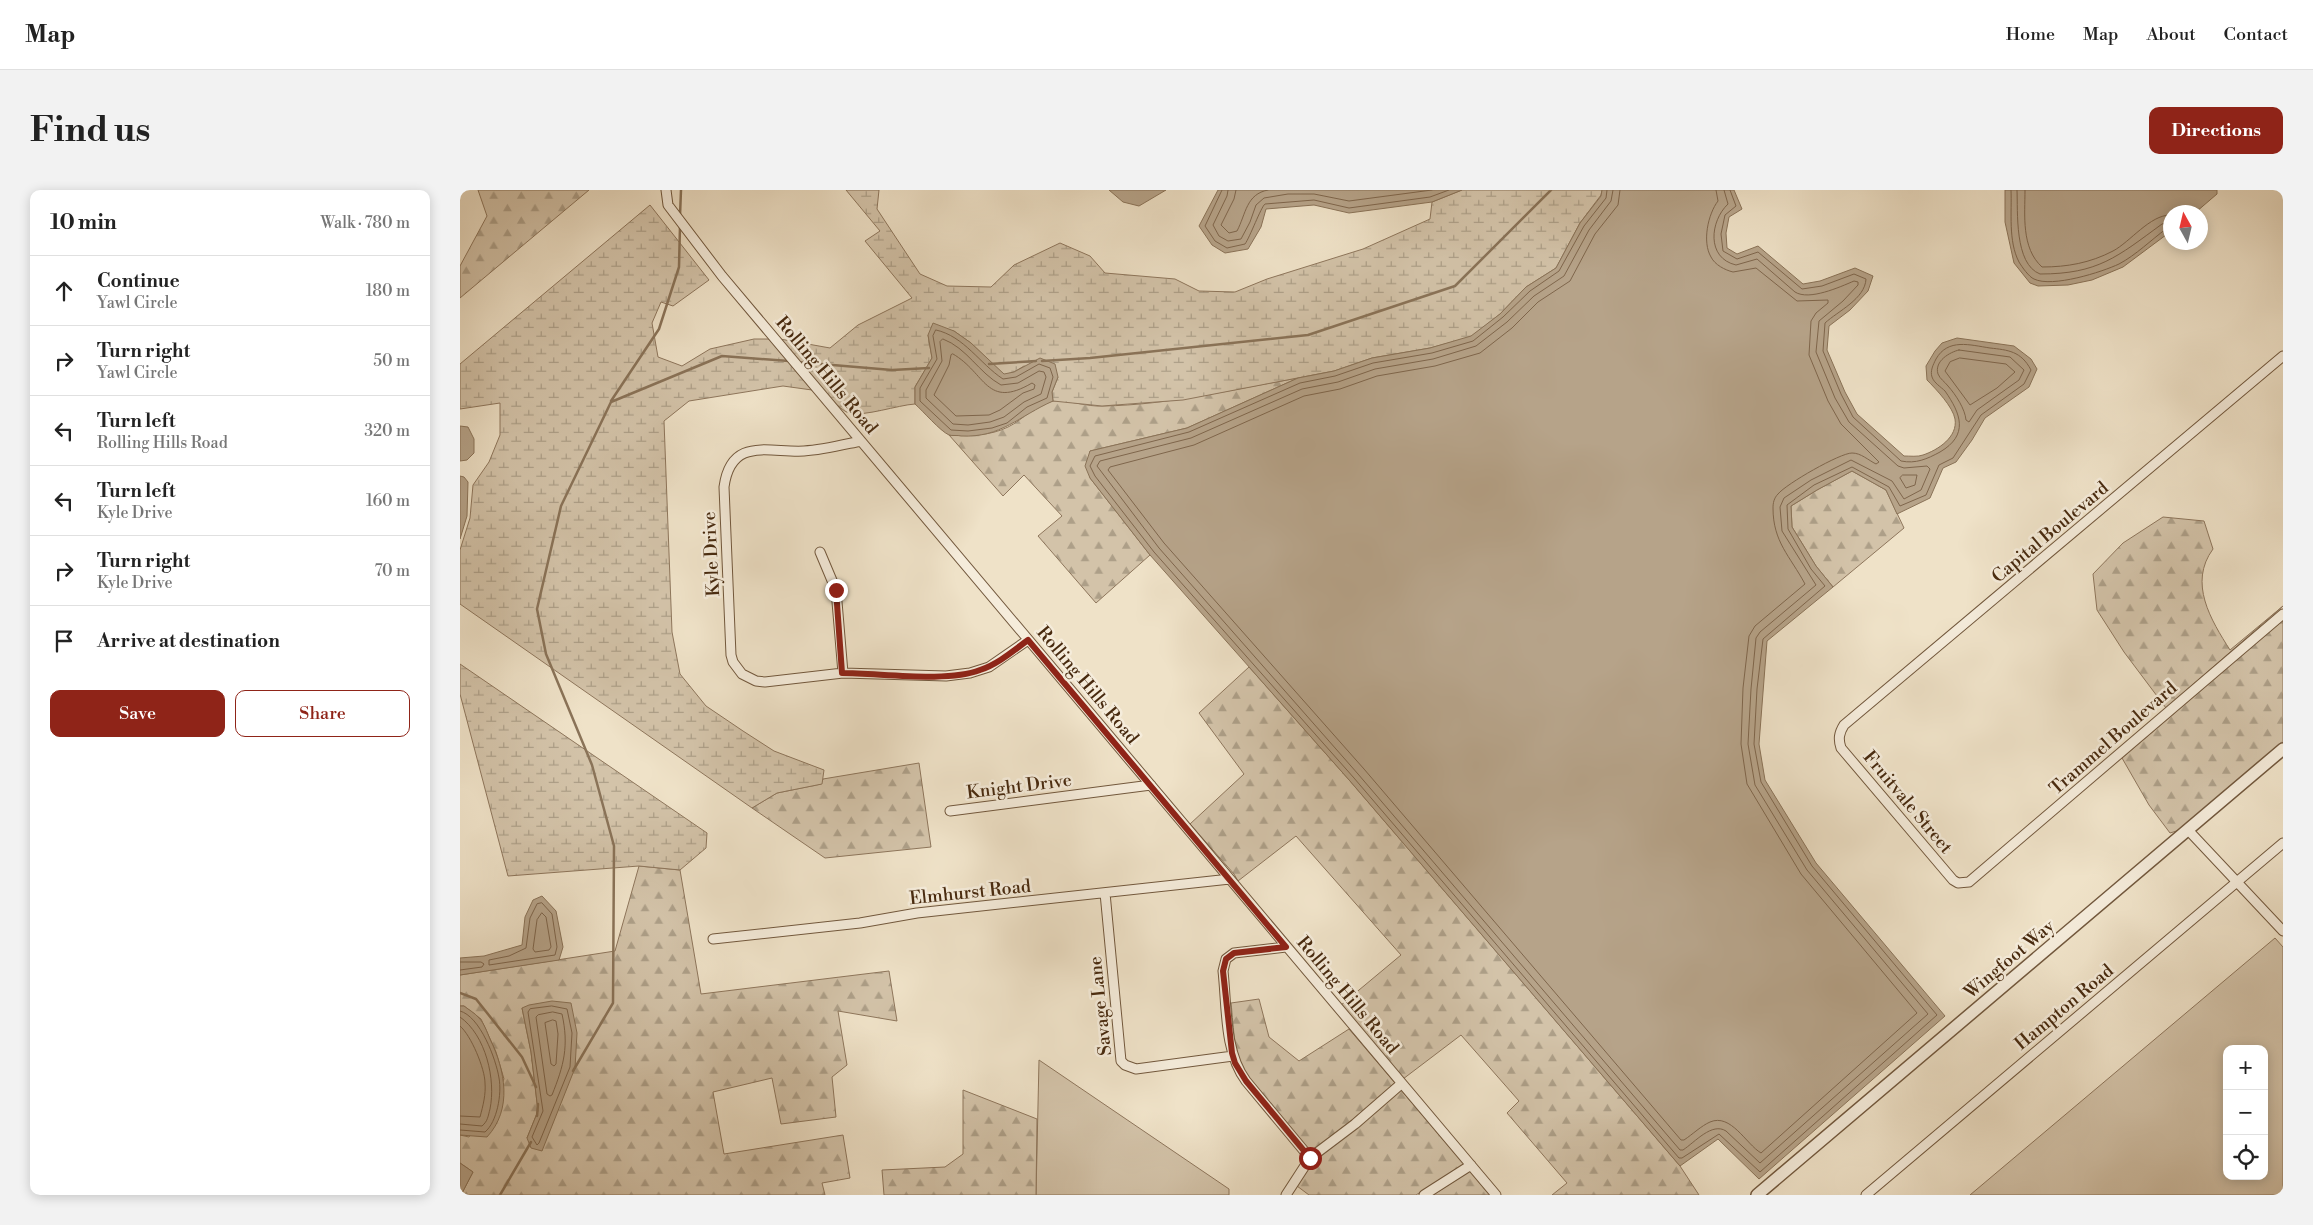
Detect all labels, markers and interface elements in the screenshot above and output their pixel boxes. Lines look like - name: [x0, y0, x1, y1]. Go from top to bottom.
- text: Map: [25, 20, 75, 50]
- text: Home: [2006, 23, 2055, 46]
- text: Map: [2083, 23, 2119, 46]
- text: About: [2147, 23, 2196, 46]
- text: Contact: [2224, 23, 2288, 46]
- button: Directions: [2149, 107, 2283, 154]
- text: Find us: [30, 109, 150, 152]
- north arrow: [2163, 205, 2208, 250]
- text: 10 min: [50, 210, 117, 236]
- text: Walk · 780 m: [321, 213, 410, 233]
- text: Continue: [97, 269, 180, 293]
- icon: ahead: [50, 277, 78, 305]
- text: 180 m: [366, 281, 410, 301]
- text: Yawl Circle: [97, 293, 177, 313]
- street label: Rolling Hills Road: [771, 312, 883, 440]
- text: Turn right: [97, 339, 190, 363]
- icon: right: [50, 347, 78, 375]
- text: 50 m: [373, 351, 410, 371]
- text: Yawl Circle: [97, 363, 177, 383]
- text: Turn left: [97, 409, 176, 433]
- icon: left: [50, 417, 78, 445]
- text: 320 m: [364, 421, 410, 441]
- text: Rolling Hills Road: [97, 433, 228, 453]
- street label: Capital Boulevard: [1987, 476, 2114, 588]
- text: Turn left: [97, 479, 176, 503]
- icon: left: [50, 487, 78, 515]
- text: 160 m: [366, 491, 410, 511]
- text: Kyle Drive: [97, 503, 173, 523]
- street label: Kyle Drive: [698, 511, 725, 597]
- text: Turn right: [97, 549, 190, 573]
- icon: right: [50, 557, 78, 585]
- text: 70 m: [374, 561, 410, 581]
- text: Kyle Drive: [97, 573, 173, 593]
- route end: [825, 579, 848, 602]
- street label: Rolling Hills Road: [1032, 622, 1144, 750]
- icon: arrive: [50, 627, 78, 655]
- text: Arrive at destination: [97, 629, 280, 653]
- street label: Trammel Boulevard: [2045, 676, 2182, 800]
- button: Save: [50, 690, 225, 737]
- button: Share: [235, 690, 410, 737]
- street label: Fruitvale Street: [1858, 746, 1958, 859]
- street label: Knight Drive: [965, 769, 1073, 804]
- street label: Elmhurst Road: [908, 875, 1033, 910]
- street label: Wingfoot Way: [1959, 915, 2059, 1004]
- street label: Rolling Hills Road: [1292, 932, 1404, 1060]
- street label: Savage Lane: [1084, 955, 1117, 1057]
- street label: Hampton Road: [2010, 959, 2119, 1055]
- map controls: [2223, 1045, 2268, 1180]
- button: +: [2223, 1045, 2268, 1090]
- button: −: [2223, 1090, 2268, 1135]
- button: locate: [2223, 1135, 2268, 1180]
- route start: [1299, 1147, 1322, 1170]

